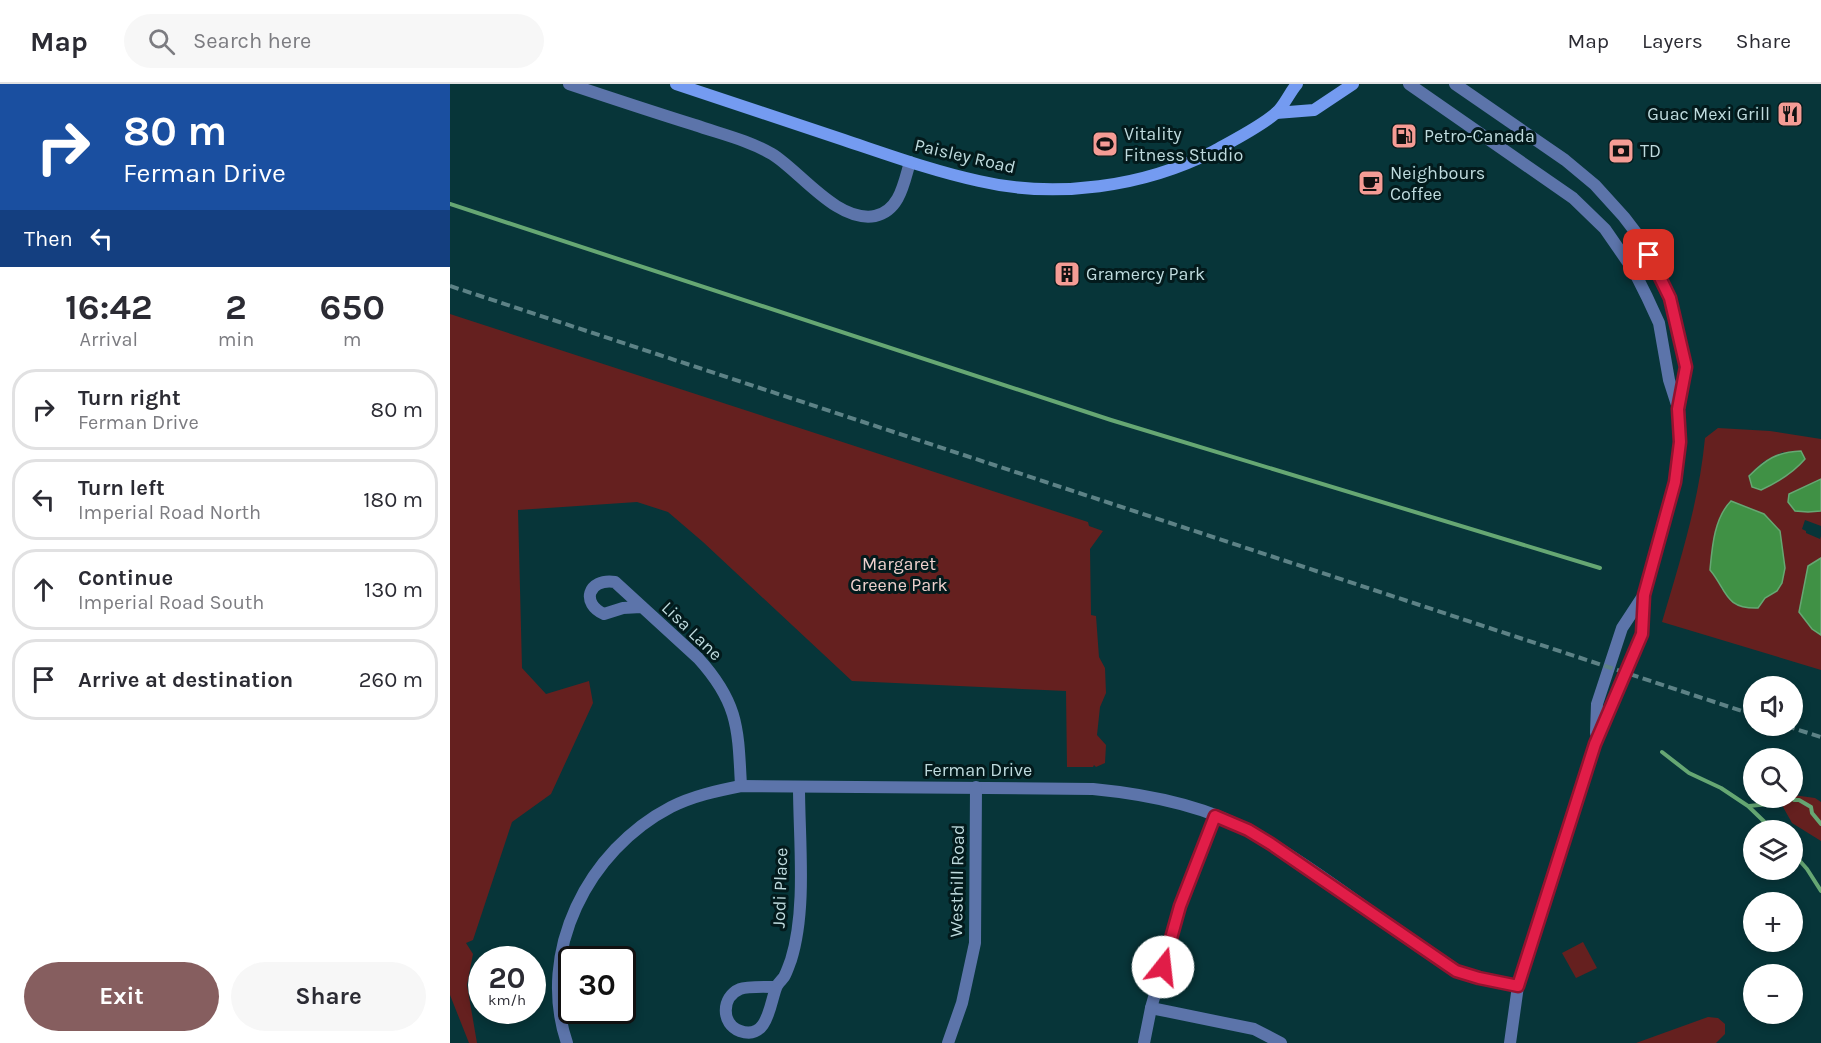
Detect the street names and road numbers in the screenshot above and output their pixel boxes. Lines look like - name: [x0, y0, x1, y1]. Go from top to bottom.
- street label: Paisley Road: [912, 134, 1018, 178]
- street label: Lisa Lane: [657, 597, 727, 665]
- street label: Ferman Drive: [924, 759, 1032, 781]
- street label: Westhill Road: [945, 824, 969, 938]
- street label: Jodi Place: [768, 847, 792, 929]

